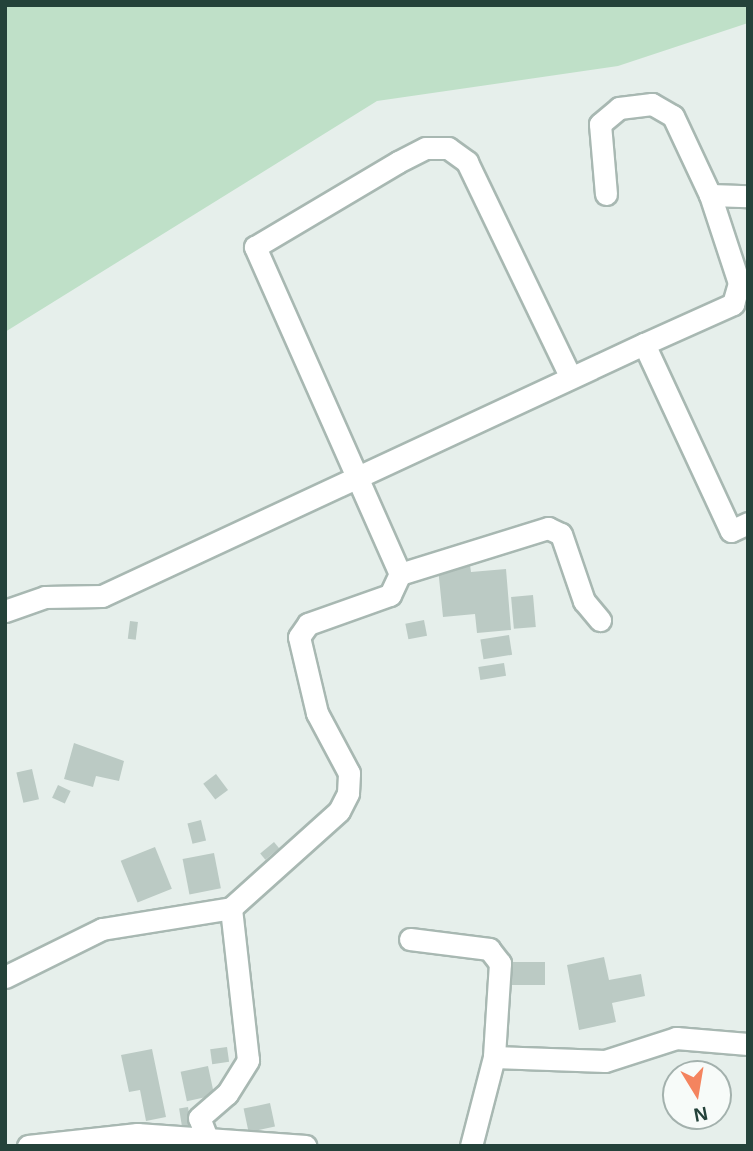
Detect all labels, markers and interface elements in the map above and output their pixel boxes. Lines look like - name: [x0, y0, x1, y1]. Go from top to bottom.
- north arrow: [662, 1060, 732, 1130]
- text: N: [692, 1103, 709, 1126]

